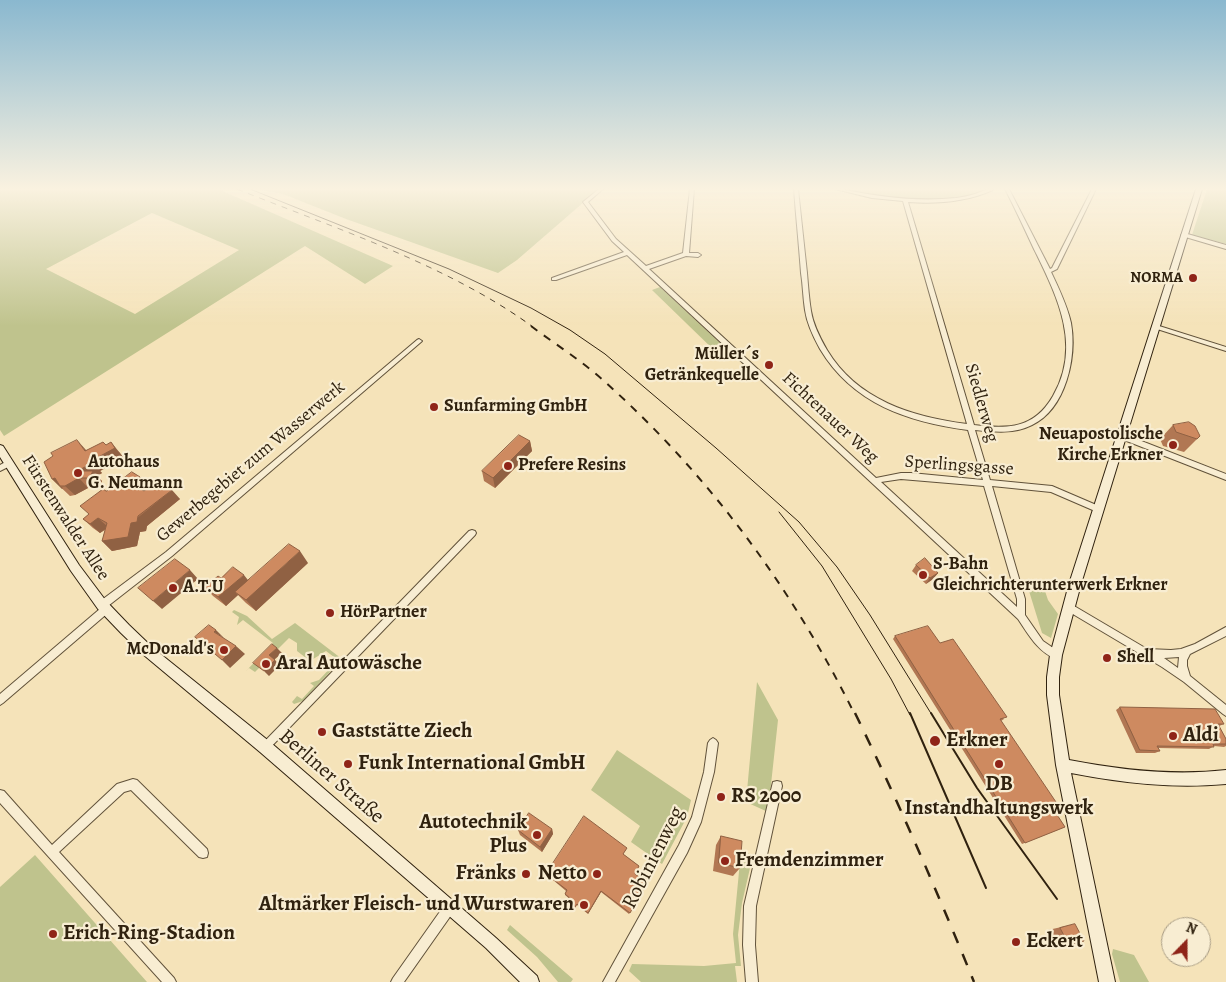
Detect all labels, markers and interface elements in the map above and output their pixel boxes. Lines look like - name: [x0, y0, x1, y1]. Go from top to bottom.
- place label: NORMA: [1130, 269, 1183, 287]
- marker: NORMA: [1187, 272, 1199, 284]
- place label: Müller´s Getränkequelle: [645, 344, 759, 386]
- marker: Müller´s Getränkequelle: [763, 359, 775, 371]
- street label: Siedlerweg: [959, 361, 1003, 445]
- street label: Fichtenauer Weg: [777, 368, 883, 468]
- street label: Gewerbegebiet zum Wasserwerk: [152, 377, 350, 547]
- place label: Sunfarming GmbH: [444, 396, 587, 418]
- marker: Sunfarming GmbH: [428, 401, 440, 413]
- place label: Neuapostolische Kirche Erkner: [1039, 424, 1163, 466]
- marker: Neuapostolische Kirche Erkner: [1167, 439, 1179, 451]
- street label: Fürstenwalder Allee: [16, 451, 114, 585]
- street label: Sperlingsgasse: [904, 451, 1014, 481]
- place label: Autohaus G. Neumann: [88, 452, 183, 494]
- place label: Prefere Resins: [518, 455, 626, 477]
- marker: Prefere Resins: [502, 460, 514, 472]
- marker: Autohaus G. Neumann: [72, 467, 84, 479]
- place label: S-Bahn Gleichrichterunterwerk Erkner: [933, 554, 1168, 596]
- marker: S-Bahn Gleichrichterunterwerk Erkner: [917, 569, 929, 581]
- place label: A.T.U: [183, 577, 223, 599]
- marker: A.T.U: [167, 582, 179, 594]
- place label: HörPartner: [340, 602, 427, 624]
- marker: HörPartner: [324, 607, 336, 619]
- place label: McDonald's: [126, 639, 214, 661]
- marker: McDonald's: [218, 644, 230, 656]
- place label: Shell: [1117, 647, 1154, 669]
- place label: Aral Autowäsche: [276, 651, 422, 677]
- marker: Shell: [1101, 652, 1113, 664]
- marker: Aral Autowäsche: [260, 658, 272, 670]
- place label: Gaststätte Ziech: [332, 719, 472, 745]
- place label: Aldi: [1183, 723, 1219, 749]
- street label: Berliner Straße: [273, 724, 389, 830]
- marker: Gaststätte Ziech: [316, 726, 328, 738]
- place label: Erkner: [946, 728, 1008, 754]
- marker: Aldi: [1167, 730, 1179, 742]
- marker: Erkner: [928, 734, 942, 748]
- place label: Funk International GmbH: [358, 751, 585, 777]
- marker: Funk International GmbH: [342, 758, 354, 770]
- marker: DB Instandhaltungswerk: [993, 758, 1005, 770]
- place label: DB Instandhaltungswerk: [905, 772, 1093, 822]
- place label: RS 2000: [731, 784, 801, 810]
- marker: RS 2000: [715, 791, 727, 803]
- street label: Robinienweg: [617, 803, 691, 913]
- place label: Autotechnik Plus: [419, 810, 527, 860]
- marker: Autotechnik Plus: [531, 829, 543, 841]
- place label: Fremdenzimmer: [735, 848, 884, 874]
- marker: Fremdenzimmer: [719, 855, 731, 867]
- place label: Fränks: [456, 861, 516, 887]
- place label: Netto: [538, 861, 587, 887]
- marker: Fränks: [520, 868, 532, 880]
- marker: Netto: [591, 868, 603, 880]
- place label: Altmärker Fleisch- und Wurstwaren: [259, 892, 574, 918]
- marker: Altmärker Fleisch- und Wurstwaren: [578, 899, 590, 911]
- north arrow: [1161, 917, 1211, 967]
- text: N: [1183, 918, 1200, 939]
- place label: Erich-Ring-Stadion: [63, 921, 235, 947]
- marker: Erich-Ring-Stadion: [47, 928, 59, 940]
- place label: Eckert: [1026, 929, 1083, 955]
- marker: Eckert: [1010, 936, 1022, 948]

